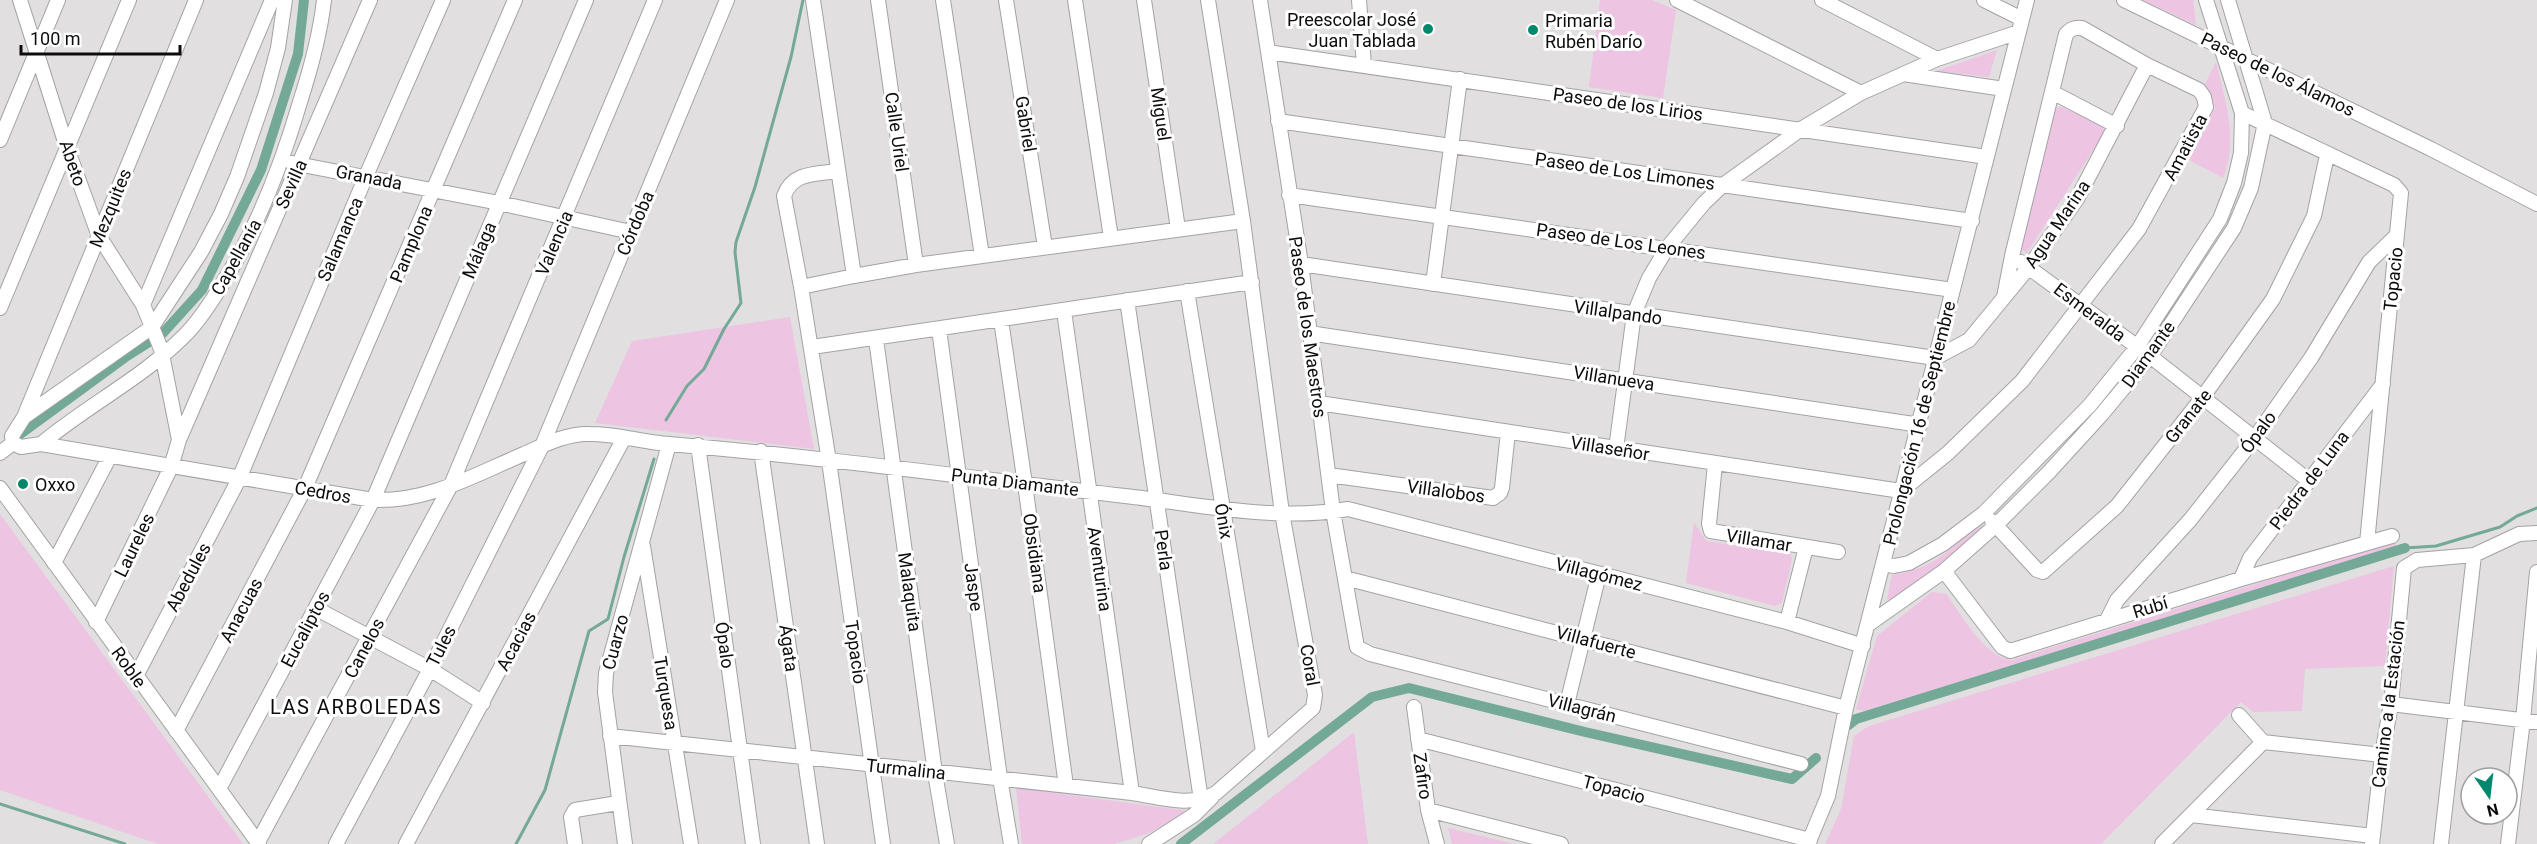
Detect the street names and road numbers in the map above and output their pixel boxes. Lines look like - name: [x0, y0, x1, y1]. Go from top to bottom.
- street label: Paseo de los Álamos: [2198, 28, 2358, 120]
- street label: Paseo de los Lirios: [1552, 83, 1704, 125]
- street label: Miguel: [1147, 86, 1175, 142]
- street label: Calle Uriel: [881, 91, 913, 173]
- street label: Gabriel: [1011, 94, 1041, 154]
- street label: Amatista: [2159, 110, 2211, 184]
- street label: Abeto: [55, 137, 91, 189]
- street label: Paseo de Los Limones: [1534, 148, 1716, 194]
- street label: Sevilla: [271, 156, 311, 212]
- street label: Granada: [334, 160, 404, 194]
- street label: Mezquites: [85, 165, 135, 251]
- street label: Agua Marina: [2020, 176, 2094, 272]
- street label: Córdoba: [612, 187, 658, 259]
- street label: Salamanca: [313, 194, 367, 284]
- street label: Pamplona: [385, 202, 437, 286]
- street label: Valencia: [531, 207, 577, 279]
- street label: Capellanía: [206, 215, 266, 299]
- street label: Málaga: [458, 218, 500, 282]
- street label: Paseo de Los Leones: [1535, 219, 1707, 263]
- street label: Paseo de los Maestros: [1285, 235, 1331, 419]
- street label: Topacio: [2379, 246, 2407, 312]
- street label: Esmeralda: [2050, 278, 2130, 346]
- street label: Villalpando: [1572, 295, 1664, 329]
- street label: Prolongación 16 de Septiembre: [1878, 299, 1960, 547]
- street label: Diamante: [2117, 317, 2179, 391]
- street label: Villanueva: [1572, 361, 1656, 395]
- street label: Granate: [2160, 385, 2216, 447]
- street label: Ópalo: [2236, 407, 2280, 457]
- street label: Piedra de Luna: [2265, 426, 2353, 534]
- street label: Villaseñor: [1569, 431, 1651, 465]
- street label: Punta Diamante: [950, 464, 1080, 500]
- street label: Villalobos: [1406, 475, 1486, 507]
- street label: Cedros: [293, 477, 353, 507]
- street label: Ónix: [1211, 502, 1237, 540]
- street label: Laureles: [110, 510, 158, 580]
- street label: Obsidiana: [1019, 512, 1051, 594]
- street label: Villamar: [1725, 524, 1793, 556]
- street label: Aventurina: [1084, 525, 1116, 613]
- street label: Perla: [1151, 528, 1177, 572]
- street label: Abedules: [161, 539, 215, 615]
- street label: Malaquita: [894, 551, 926, 633]
- street label: Villagómez: [1553, 553, 1645, 595]
- street label: Jaspe: [960, 561, 988, 613]
- street label: Anacuas: [215, 574, 267, 646]
- street label: Eucaliptos: [276, 587, 334, 671]
- street label: Rubí: [2130, 592, 2171, 622]
- street label: Acacias: [492, 608, 540, 674]
- street label: Cuarzo: [598, 612, 632, 672]
- street label: Canelos: [339, 614, 389, 682]
- street label: Topacio: [841, 619, 871, 685]
- street label: Camino a la Estación: [2367, 619, 2409, 789]
- street label: Ópalo: [711, 620, 739, 670]
- street label: Villafuerte: [1554, 621, 1638, 663]
- street label: Tules: [422, 622, 460, 670]
- street label: Ágata: [775, 623, 803, 673]
- street label: Roble: [107, 642, 151, 692]
- street label: Coral: [1296, 643, 1324, 687]
- street label: Turquesa: [650, 655, 682, 731]
- street label: Villagrán: [1546, 689, 1618, 727]
- street label: Zafiro: [1409, 751, 1437, 801]
- street label: Turmalina: [865, 754, 947, 784]
- street label: Topacio: [1580, 771, 1648, 807]

